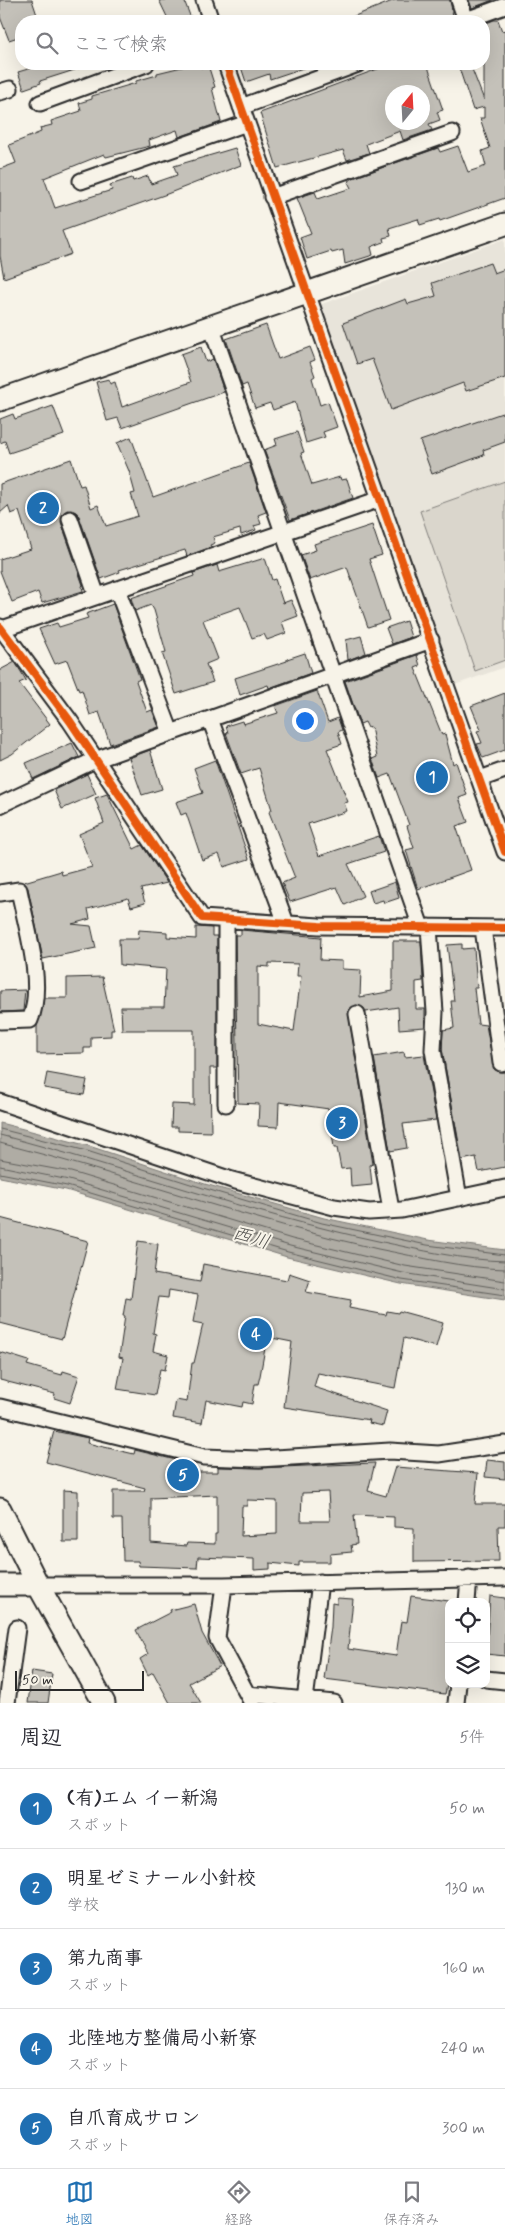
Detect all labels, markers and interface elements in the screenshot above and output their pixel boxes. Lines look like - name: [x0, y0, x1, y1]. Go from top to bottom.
- search box: [15, 15, 490, 70]
- icon: search: [33, 29, 61, 57]
- text: ここで検索: [73, 32, 168, 57]
- north arrow: [385, 85, 430, 130]
- pin: 2: [27, 489, 59, 527]
- your location: [292, 708, 318, 734]
- pin: 1: [416, 758, 448, 796]
- pin: 3: [326, 1104, 358, 1142]
- water label: 西川: [229, 1220, 273, 1256]
- pin: 4: [240, 1315, 272, 1353]
- pin: 5: [167, 1456, 199, 1494]
- map controls: [445, 1598, 490, 1688]
- button: locate: [445, 1598, 490, 1643]
- button: layers: [445, 1643, 490, 1688]
- scale bar: [15, 1668, 144, 1691]
- text: 50 m: [22, 1671, 53, 1689]
- text: 周辺: [20, 1724, 62, 1752]
- text: 5件: [459, 1727, 485, 1748]
- text: (有)エム イー新潟: [67, 1786, 219, 1811]
- text: 1: [32, 1798, 40, 1819]
- text: 50 m: [449, 1798, 485, 1819]
- text: スポット: [67, 1815, 131, 1836]
- text: 明星ゼミナール小針校: [67, 1866, 256, 1891]
- text: 2: [32, 1878, 40, 1899]
- text: 130 m: [444, 1878, 485, 1899]
- text: 学校: [67, 1895, 99, 1916]
- text: 第九商事: [67, 1946, 143, 1971]
- text: 3: [32, 1958, 40, 1979]
- text: 160 m: [442, 1958, 485, 1979]
- text: スポット: [67, 1975, 131, 1996]
- text: 北陸地方整備局小新寮: [67, 2026, 257, 2051]
- text: 4: [31, 2038, 41, 2059]
- text: 240 m: [441, 2038, 485, 2059]
- text: スポット: [67, 2055, 131, 2076]
- text: 自爪育成サロン: [67, 2106, 200, 2131]
- text: 5: [31, 2118, 41, 2139]
- text: 300 m: [442, 2118, 485, 2139]
- text: スポット: [67, 2135, 131, 2156]
- tab: 地図: [66, 2178, 94, 2229]
- tab: 経路: [225, 2178, 253, 2229]
- tab: 保存済み: [384, 2178, 440, 2229]

